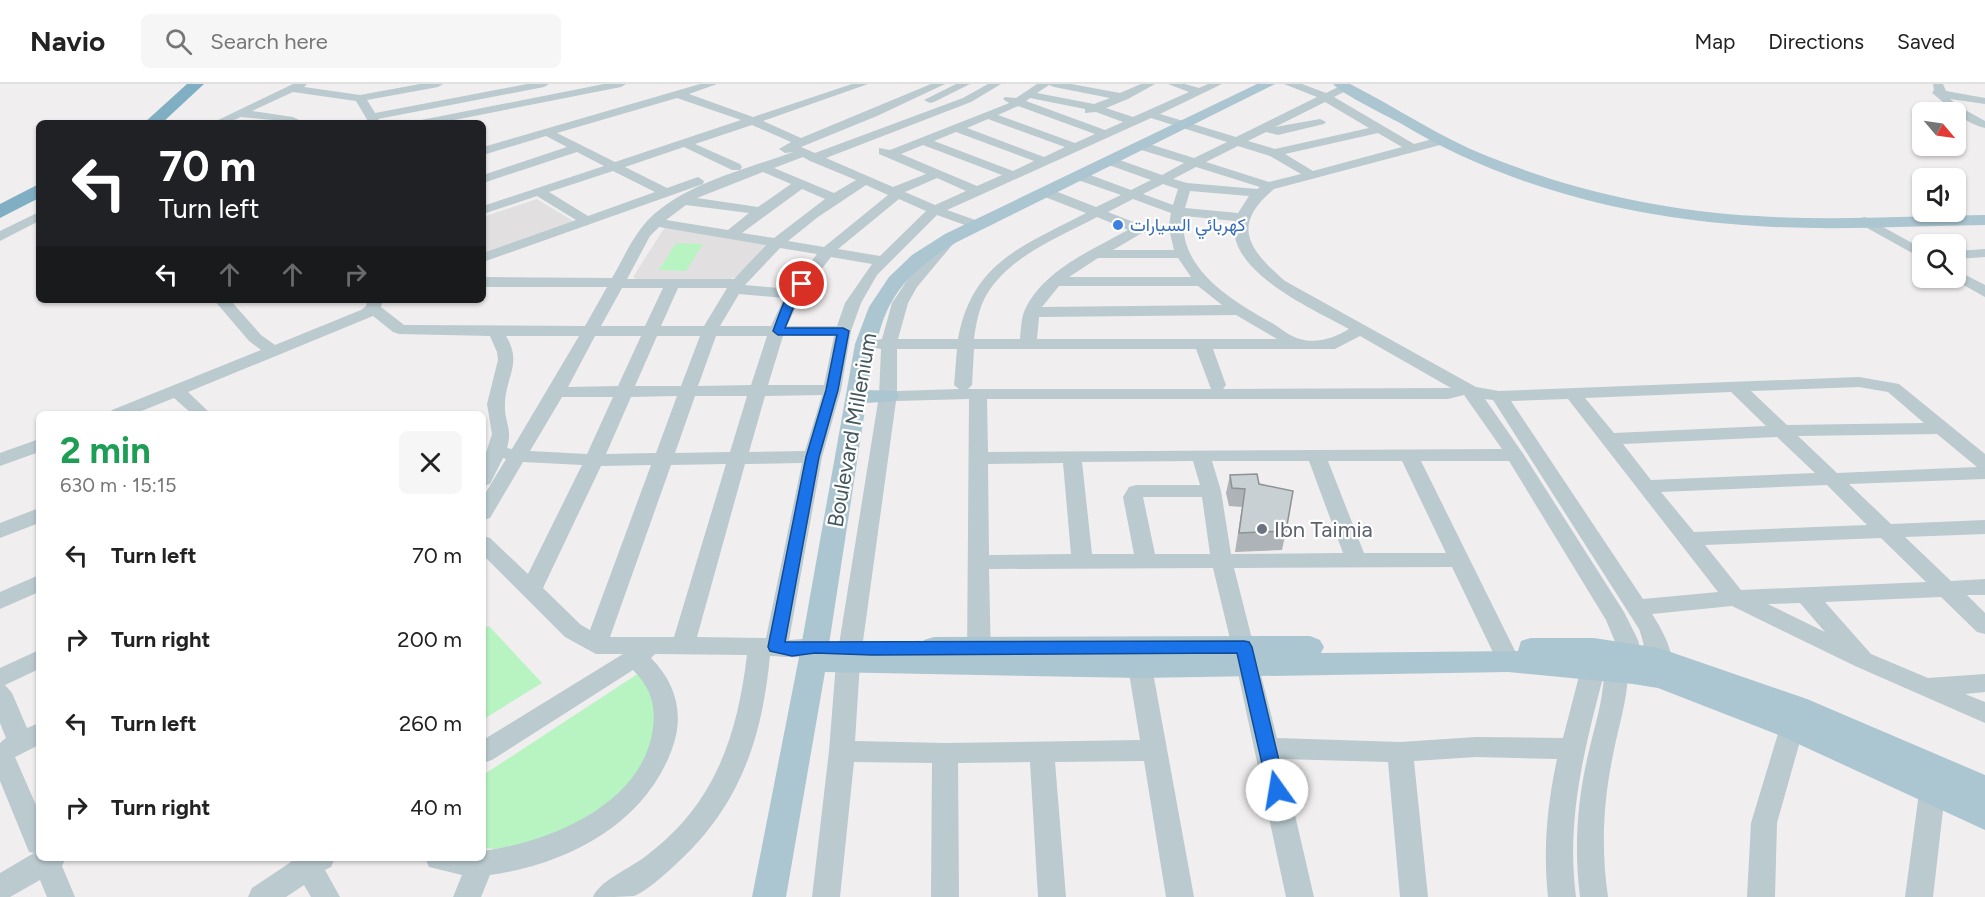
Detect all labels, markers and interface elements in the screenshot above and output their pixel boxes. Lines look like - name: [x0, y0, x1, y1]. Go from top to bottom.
- search box: [141, 14, 561, 68]
- text: Navio: [30, 24, 105, 58]
- icon: search: [162, 25, 195, 58]
- text: Search here: [210, 28, 328, 55]
- text: Map: [1694, 29, 1735, 54]
- text: Directions: [1768, 29, 1864, 54]
- text: Saved: [1897, 29, 1955, 54]
- north arrow: [1912, 102, 1966, 156]
- map controls: [1912, 102, 1966, 288]
- text: 70 m: [159, 141, 256, 192]
- icon: left: [60, 144, 138, 222]
- button: sound: [1912, 168, 1966, 222]
- text: Turn left: [159, 192, 259, 225]
- place label: كهربائي السيارات: [1130, 214, 1246, 240]
- marker: كهربائي السيارات: [1111, 218, 1125, 232]
- button: search: [1912, 234, 1966, 288]
- icon: left: [150, 258, 183, 291]
- icon: ahead: [213, 258, 246, 291]
- icon: ahead: [276, 258, 309, 291]
- icon: right: [339, 258, 372, 291]
- pin: [776, 258, 827, 309]
- icon: arrive: [785, 267, 818, 300]
- street label: Boulevard Millenium: [822, 331, 882, 529]
- text: 2 min: [60, 429, 151, 472]
- button: close: [399, 431, 462, 494]
- text: 630 m · 15:15: [60, 473, 177, 497]
- place label: Ibn Taimia: [1274, 516, 1373, 543]
- marker: Ibn Taimia: [1255, 522, 1269, 536]
- icon: left: [60, 539, 93, 572]
- text: Turn left: [111, 542, 197, 569]
- text: 70 m: [412, 542, 462, 569]
- icon: right: [60, 623, 93, 656]
- text: Turn right: [111, 626, 210, 653]
- text: 200 m: [397, 626, 462, 653]
- icon: left: [60, 707, 93, 740]
- text: Turn left: [111, 710, 197, 737]
- text: 260 m: [399, 710, 462, 737]
- position arrow: [1245, 758, 1309, 822]
- icon: right: [60, 791, 93, 824]
- text: Turn right: [111, 794, 210, 821]
- text: 40 m: [410, 794, 462, 821]

